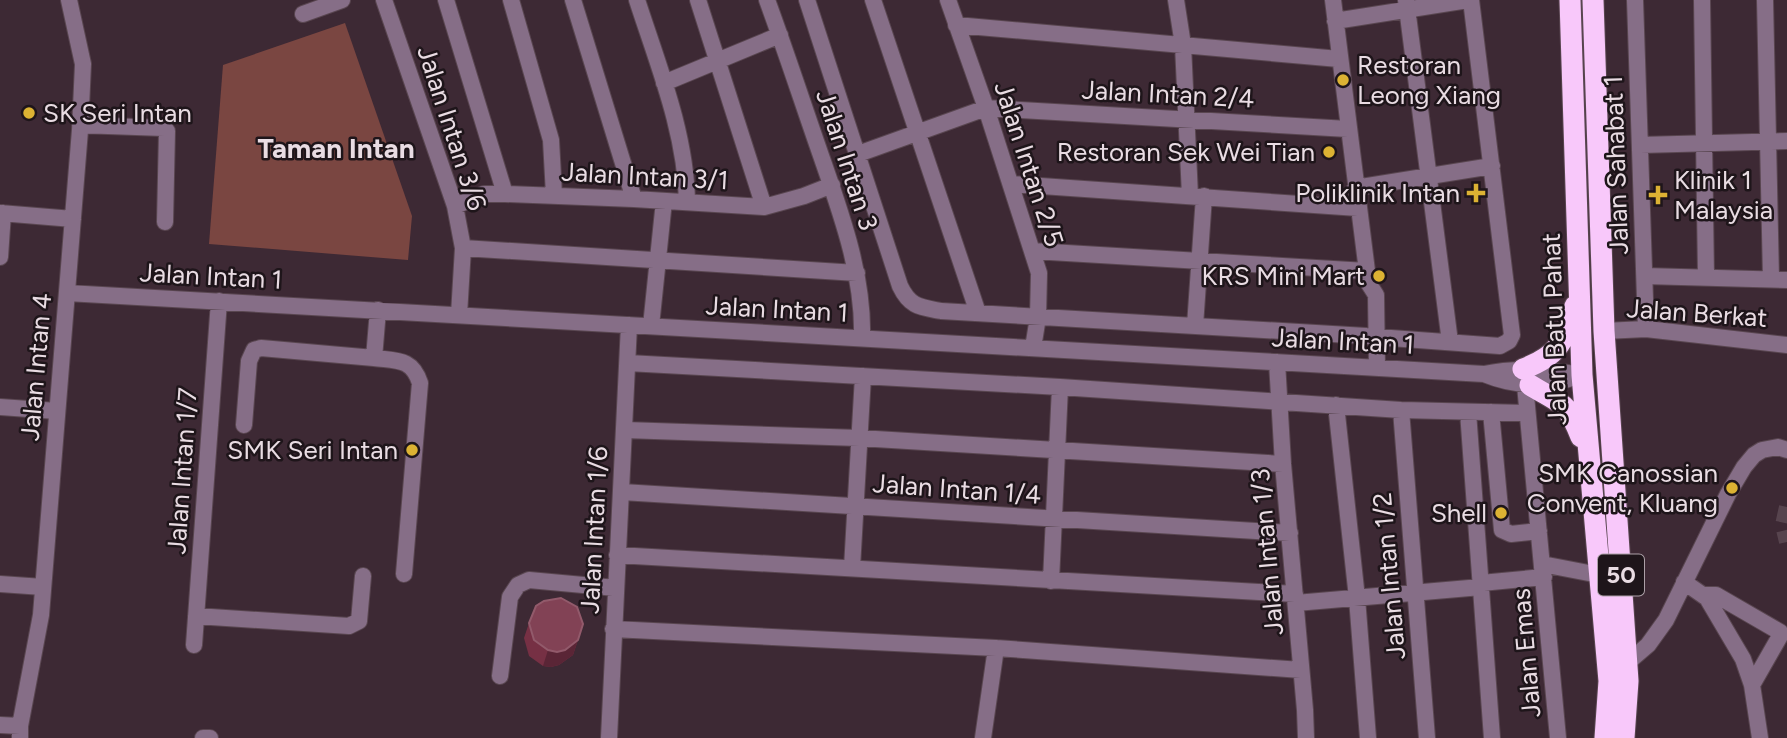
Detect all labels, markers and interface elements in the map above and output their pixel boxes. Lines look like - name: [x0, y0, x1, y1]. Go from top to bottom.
- street label: Jalan Intan 3/6: [410, 42, 494, 214]
- place label: Restoran Leong Xiang: [1357, 49, 1501, 111]
- marker: Restoran Leong Xiang: [1335, 72, 1351, 88]
- street label: Jalan Intan 2/4: [1081, 73, 1255, 115]
- street label: Jalan Sahabat 1: [1597, 75, 1635, 255]
- street label: Jalan Intan 2/5: [987, 77, 1071, 251]
- street label: Jalan Intan 3: [809, 86, 885, 234]
- place label: SK Seri Intan: [43, 97, 192, 129]
- marker: SK Seri Intan: [21, 105, 37, 121]
- district label: Taman Intan: [257, 131, 415, 165]
- place label: Restoran Sek Wei Tian: [1057, 136, 1315, 168]
- marker: Restoran Sek Wei Tian: [1321, 144, 1337, 160]
- street label: Jalan Intan 3/1: [561, 156, 729, 196]
- place label: Klinik 1 Malaysia: [1674, 164, 1773, 226]
- place label: Poliklinik Intan: [1295, 177, 1460, 209]
- marker: Poliklinik Intan: [1466, 183, 1486, 203]
- marker: Klinik 1 Malaysia: [1648, 185, 1668, 205]
- street label: Jalan Batu Pahat: [1535, 232, 1573, 426]
- street label: Jalan Intan 1: [139, 256, 283, 296]
- place label: KRS Mini Mart: [1202, 260, 1365, 292]
- marker: KRS Mini Mart: [1371, 268, 1387, 284]
- street label: Jalan Intan 1: [705, 289, 849, 329]
- street label: Jalan Intan 4: [14, 292, 58, 442]
- street label: Jalan Berkat: [1626, 292, 1769, 334]
- street label: Jalan Intan 1: [1271, 321, 1415, 361]
- street label: Jalan Intan 1/7: [160, 387, 204, 555]
- place label: SMK Seri Intan: [227, 434, 398, 466]
- marker: SMK Seri Intan: [404, 442, 420, 458]
- street label: Jalan Intan 1/6: [574, 445, 614, 615]
- place label: SMK Canossian Convent, Kluang: [1527, 457, 1718, 519]
- street label: Jalan Intan 1/4: [872, 467, 1042, 511]
- street label: Jalan Intan 1/3: [1244, 467, 1290, 637]
- marker: SMK Canossian Convent, Kluang: [1724, 480, 1740, 496]
- street label: Jalan Intan 1/2: [1366, 491, 1412, 661]
- place label: Shell: [1431, 497, 1487, 529]
- marker: Shell: [1493, 505, 1509, 521]
- road number: 50: [1598, 554, 1644, 596]
- street label: Jalan Emas: [1504, 587, 1548, 719]

